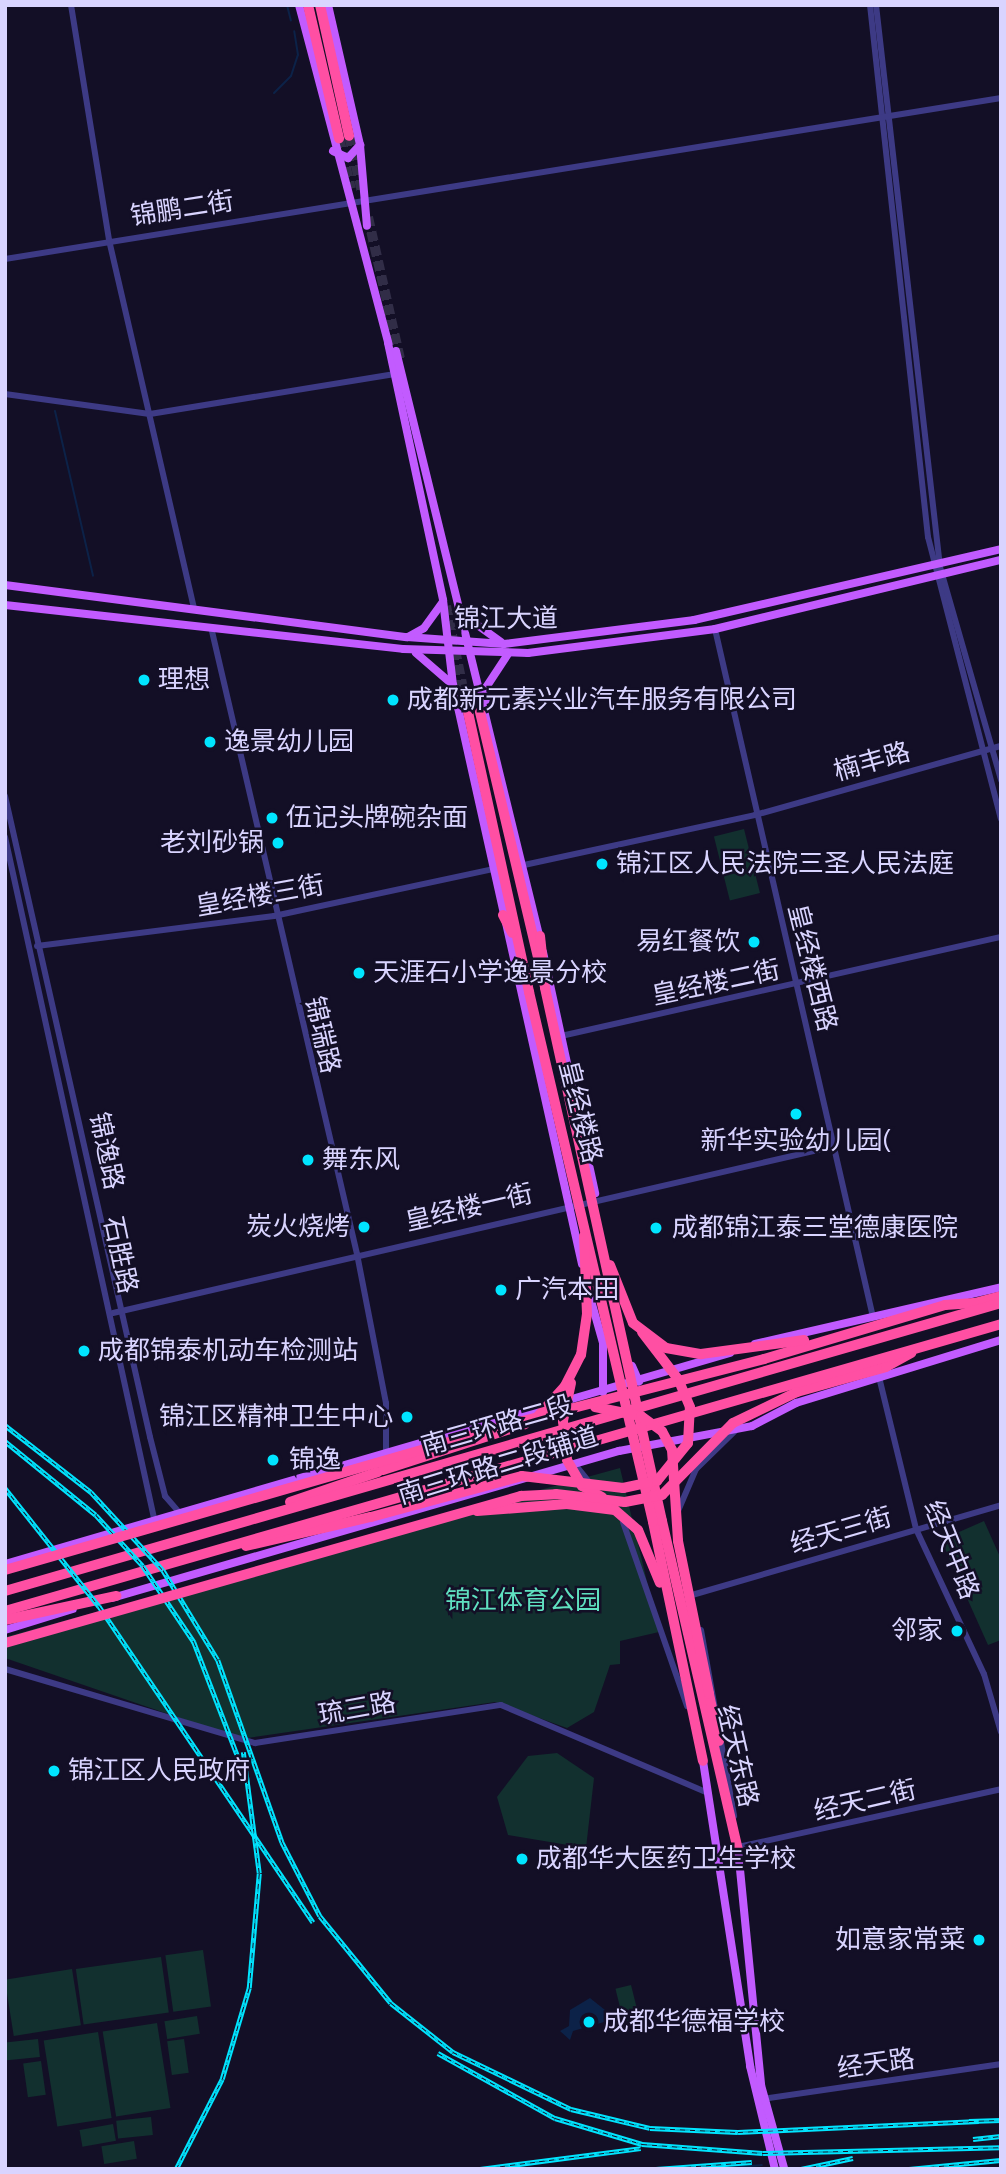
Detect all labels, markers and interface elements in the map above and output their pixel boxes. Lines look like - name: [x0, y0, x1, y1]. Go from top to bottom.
- street label: 锦鹏二街: [128, 185, 236, 233]
- street label: 锦江大道: [454, 603, 558, 635]
- place label: 理想: [158, 664, 210, 696]
- marker: 理想: [136, 672, 152, 688]
- place label: 成都新元素兴业汽车服务有限公司: [407, 684, 797, 716]
- marker: 成都新元素兴业汽车服务有限公司: [385, 692, 401, 708]
- place label: 逸景幼儿园: [224, 726, 354, 758]
- marker: 逸景幼儿园: [202, 734, 218, 750]
- street label: 楠丰路: [830, 736, 914, 788]
- place label: 伍记头牌碗杂面: [286, 802, 468, 834]
- marker: 伍记头牌碗杂面: [264, 810, 280, 826]
- place label: 老刘砂锅: [160, 827, 264, 859]
- marker: 老刘砂锅: [270, 835, 286, 851]
- place label: 锦江区人民法院三圣人民法庭: [616, 848, 954, 880]
- marker: 锦江区人民法院三圣人民法庭: [594, 856, 610, 872]
- street label: 皇经楼三街: [193, 869, 327, 923]
- street label: 皇经楼西路: [781, 901, 843, 1035]
- place label: 易红餐饮: [636, 926, 740, 958]
- marker: 易红餐饮: [746, 934, 762, 950]
- street label: 皇经楼二街: [649, 954, 783, 1012]
- place label: 天涯石小学逸景分校: [373, 957, 607, 989]
- marker: 天涯石小学逸景分校: [351, 965, 367, 981]
- street label: 锦瑞路: [298, 993, 346, 1077]
- street label: 皇经楼路: [552, 1058, 608, 1166]
- marker: 新华实验幼儿园(: [788, 1106, 804, 1122]
- street label: 锦逸路: [83, 1110, 129, 1192]
- place label: 新华实验幼儿园(: [700, 1125, 892, 1157]
- place label: 舞东风: [322, 1144, 400, 1176]
- marker: 舞东风: [300, 1152, 316, 1168]
- street label: 皇经楼一街: [402, 1178, 536, 1238]
- place label: 炭火烧烤: [246, 1211, 350, 1243]
- place label: 成都锦江泰三堂德康医院: [672, 1212, 958, 1244]
- street label: 石胜路: [97, 1214, 143, 1296]
- marker: 成都锦江泰三堂德康医院: [646, 1218, 666, 1238]
- marker: 炭火烧烤: [356, 1219, 372, 1235]
- place label: 广汽本田: [515, 1274, 619, 1306]
- marker: 广汽本田: [493, 1282, 509, 1298]
- place label: 成都锦泰机动车检测站: [98, 1335, 358, 1367]
- marker: 成都锦泰机动车检测站: [76, 1343, 92, 1359]
- street label: 南三环路二段: [418, 1390, 576, 1462]
- place label: 锦江区精神卫生中心: [159, 1401, 393, 1433]
- marker: 锦江区精神卫生中心: [399, 1409, 415, 1425]
- street label: 南三环路二段辅道: [394, 1421, 602, 1511]
- place label: 锦逸: [289, 1444, 341, 1476]
- marker: 锦逸: [263, 1450, 283, 1470]
- street label: 经天中路: [917, 1496, 985, 1604]
- street label: 经天三街: [787, 1502, 895, 1560]
- park label: 锦江体育公园: [445, 1585, 601, 1617]
- place label: 邻家: [891, 1615, 943, 1647]
- marker: 邻家: [949, 1623, 965, 1639]
- street label: 琉三路: [316, 1687, 398, 1731]
- street label: 经天东路: [710, 1702, 764, 1810]
- place label: 锦江区人民政府: [68, 1755, 250, 1787]
- marker: 锦江区人民政府: [46, 1763, 62, 1779]
- street label: 经天二街: [811, 1774, 919, 1828]
- place label: 成都华大医药卫生学校: [536, 1843, 796, 1875]
- marker: 成都华大医药卫生学校: [514, 1851, 530, 1867]
- place label: 如意家常菜: [835, 1924, 965, 1956]
- marker: 如意家常菜: [971, 1932, 987, 1948]
- place label: 成都华德福学校: [603, 2006, 785, 2038]
- marker: 成都华德福学校: [581, 2014, 597, 2030]
- street label: 经天路: [835, 2043, 917, 2085]

